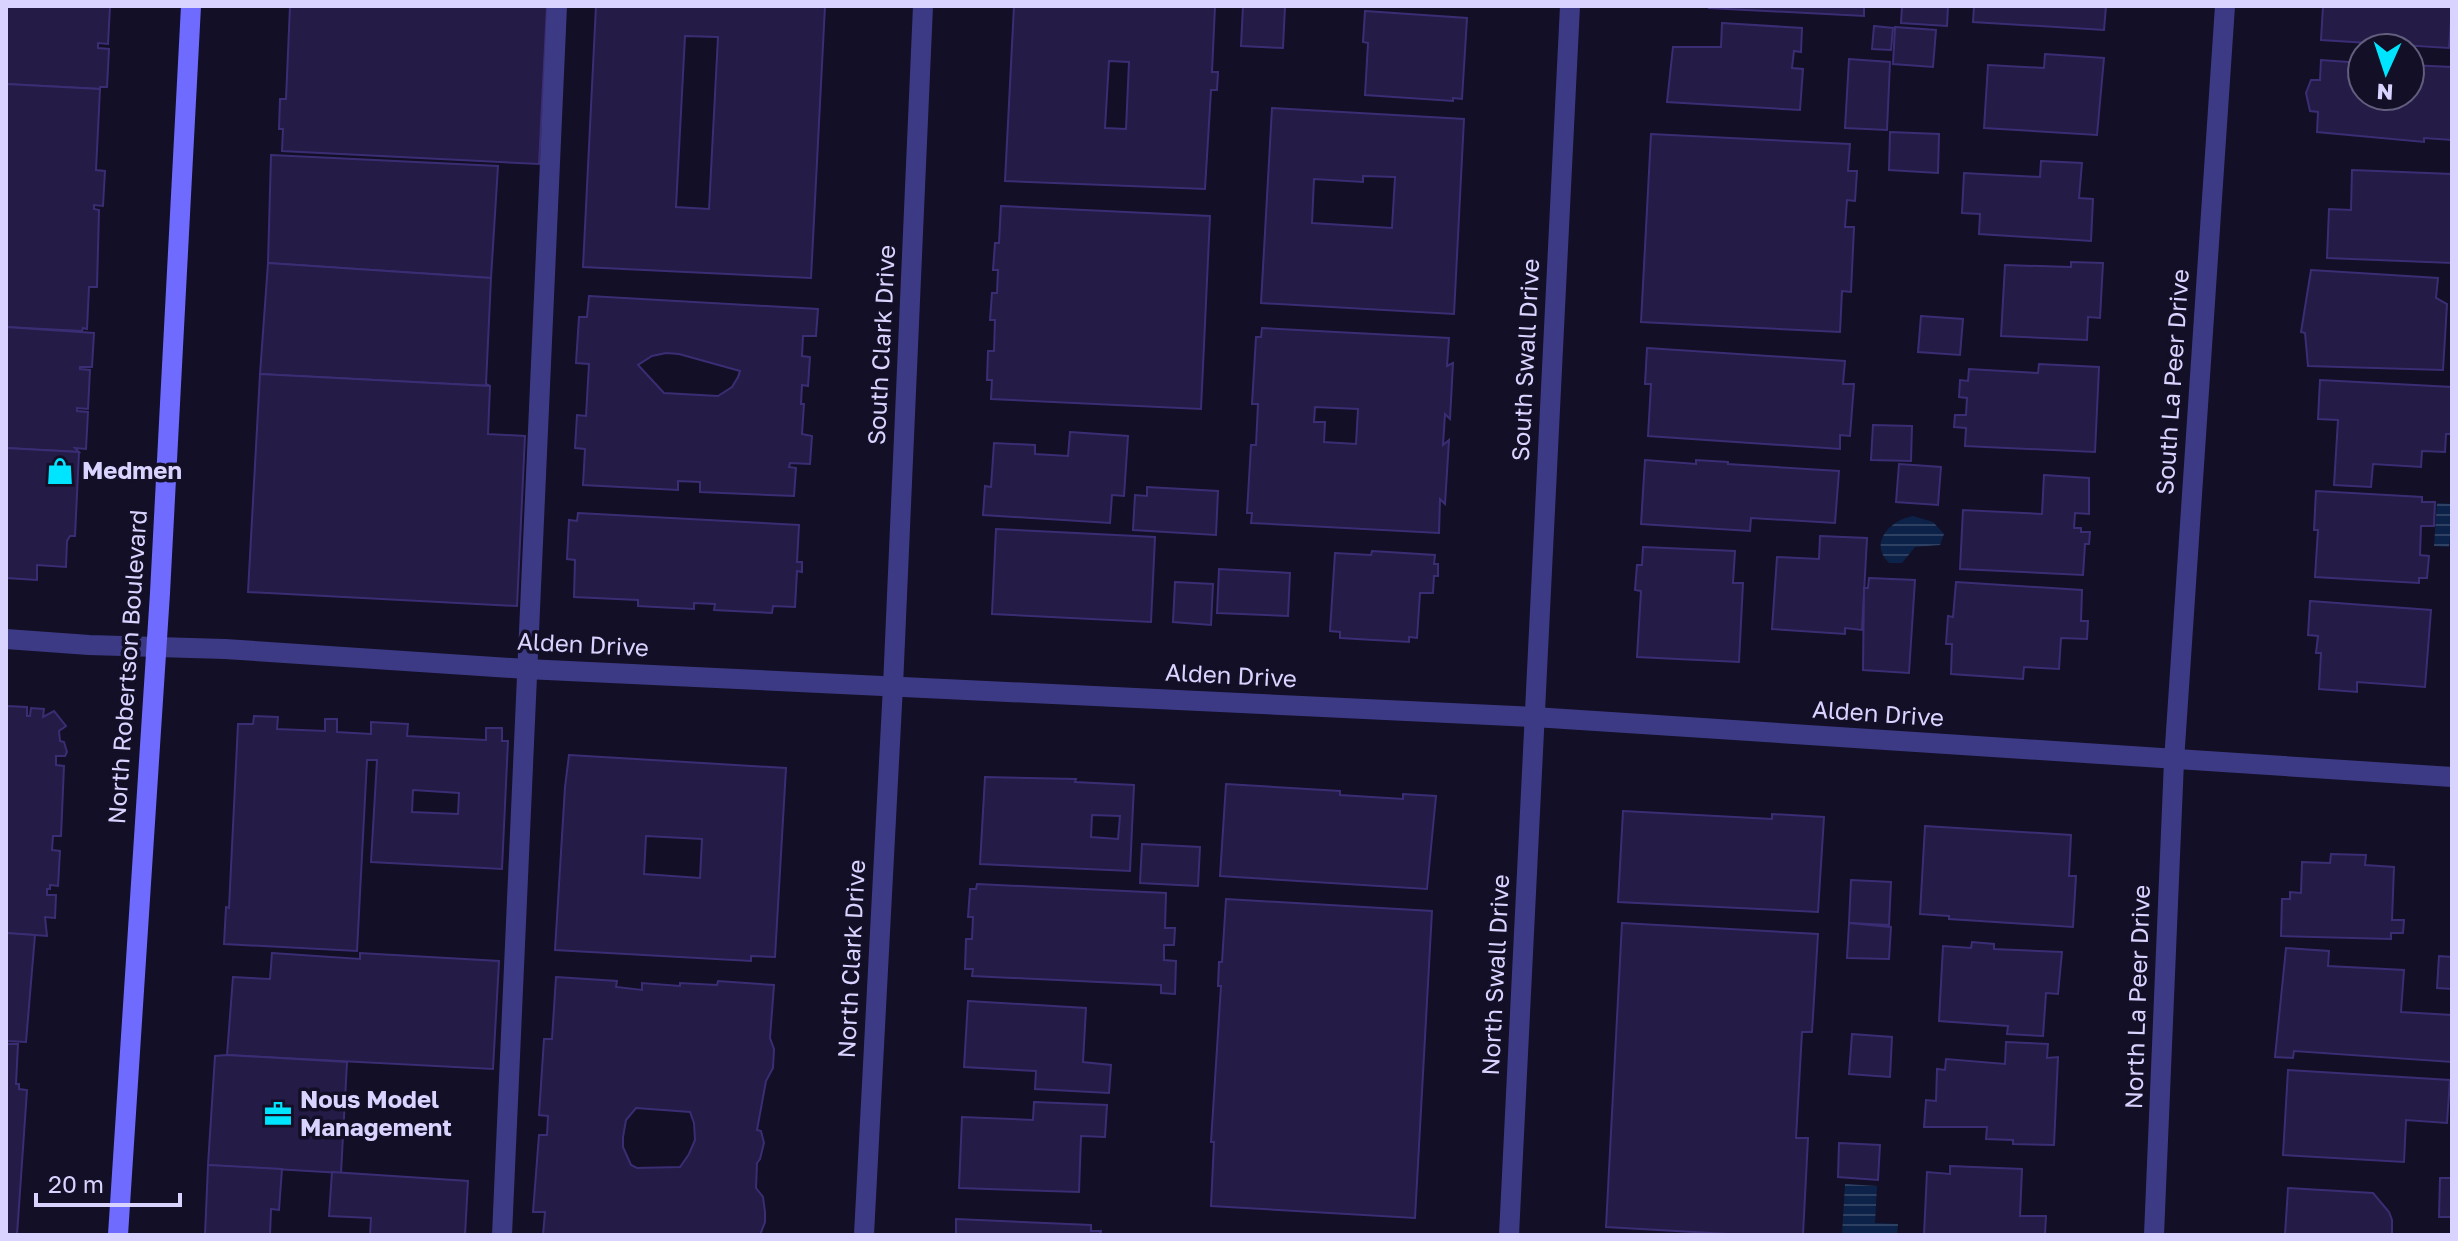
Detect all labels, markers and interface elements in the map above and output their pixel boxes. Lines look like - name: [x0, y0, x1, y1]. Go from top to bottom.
- north arrow: [2346, 32, 2426, 112]
- text: N: [2376, 79, 2394, 106]
- street label: South Clark Drive: [861, 244, 900, 446]
- street label: South Swall Drive: [1505, 258, 1544, 462]
- street label: South La Peer Drive: [2149, 268, 2194, 496]
- place label: Medmen: [82, 455, 182, 484]
- shop icon: Medmen: [45, 456, 75, 486]
- street label: North Robertson Boulevard: [101, 509, 152, 825]
- street label: Alden Drive: [516, 626, 650, 661]
- street label: Alden Drive: [1164, 657, 1298, 692]
- street label: Alden Drive: [1811, 693, 1945, 732]
- street label: North Clark Drive: [831, 859, 870, 1059]
- street label: North Swall Drive: [1475, 874, 1514, 1076]
- street label: North La Peer Drive: [2118, 884, 2155, 1110]
- place label: Nous Model Management: [300, 1084, 452, 1141]
- office icon: Nous Model Management: [263, 1099, 293, 1129]
- scale bar: [36, 1157, 180, 1207]
- text: 20 m: [48, 1169, 104, 1198]

